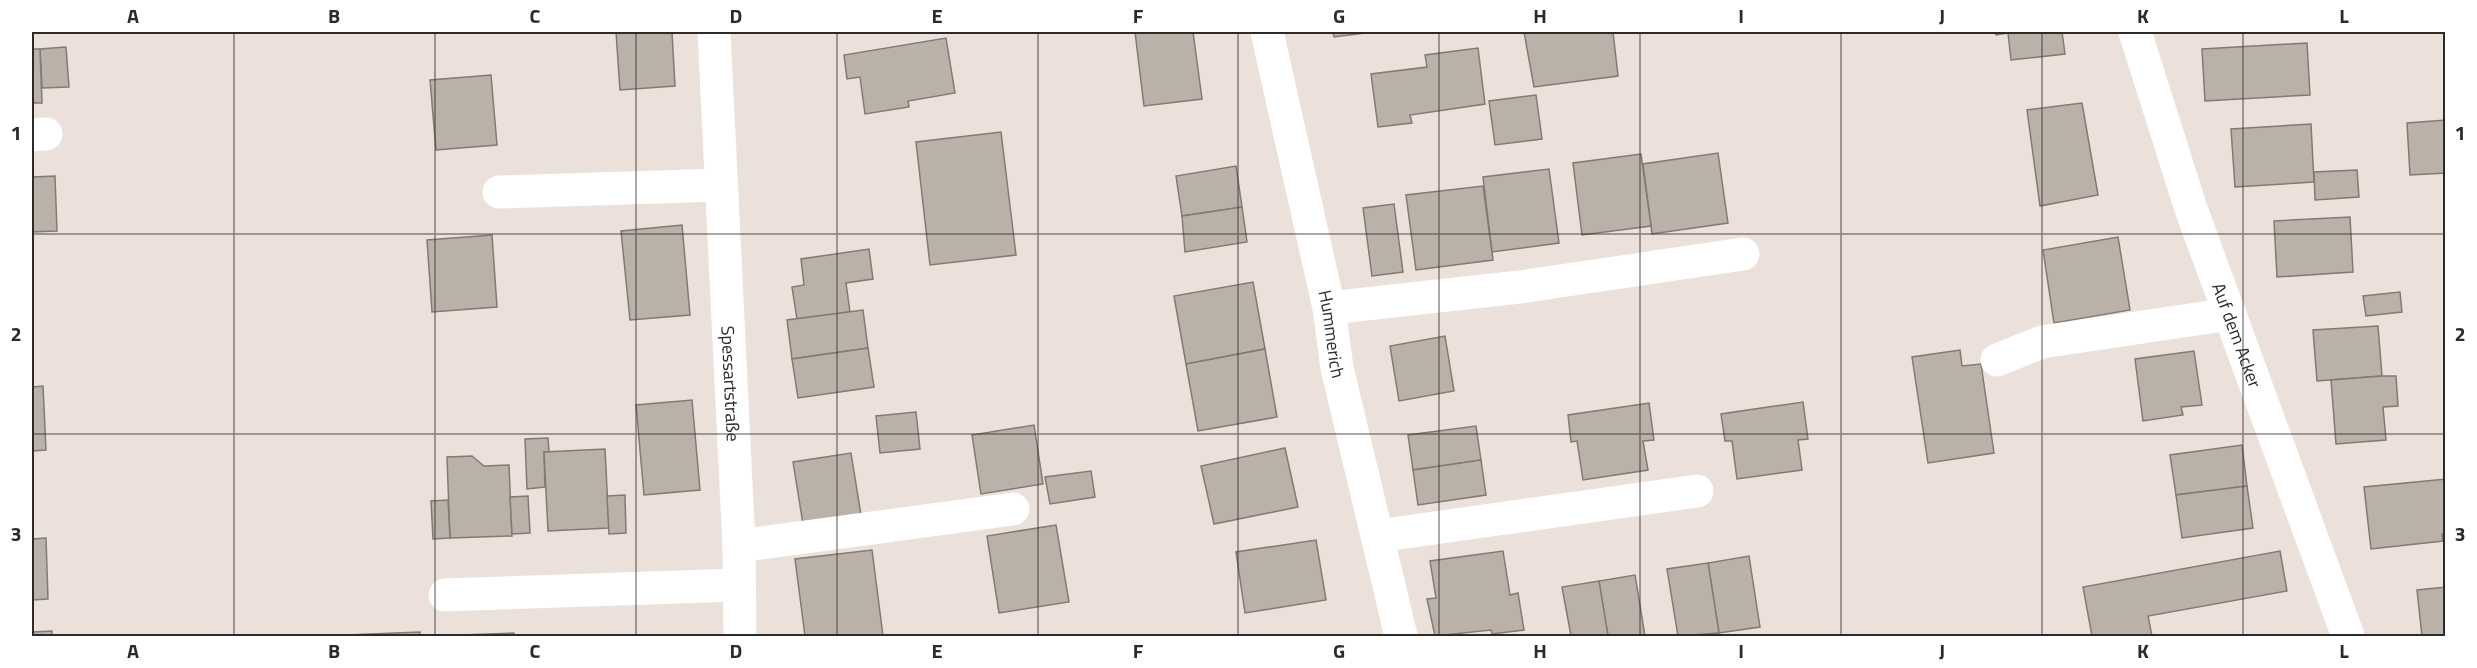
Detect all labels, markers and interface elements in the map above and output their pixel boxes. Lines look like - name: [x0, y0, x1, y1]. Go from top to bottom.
- text: A: [127, 0, 139, 31]
- text: B: [328, 0, 340, 31]
- text: C: [530, 0, 541, 31]
- text: D: [730, 0, 742, 31]
- text: E: [931, 0, 943, 31]
- text: F: [1133, 0, 1144, 31]
- text: G: [1333, 0, 1345, 31]
- text: H: [1533, 0, 1547, 31]
- text: I: [1738, 0, 1744, 31]
- text: J: [1939, 0, 1945, 31]
- text: K: [2137, 0, 2149, 31]
- text: L: [2339, 0, 2349, 31]
- text: 1: [10, 117, 22, 148]
- text: 1: [2454, 117, 2466, 148]
- street label: Auf dem Acker: [2206, 279, 2269, 391]
- street label: Hummerich: [1312, 287, 1352, 381]
- text: 2: [10, 318, 22, 349]
- text: 2: [2454, 318, 2466, 349]
- street label: Spessartstraße: [715, 325, 747, 442]
- text: 3: [10, 518, 22, 549]
- text: 3: [2454, 518, 2466, 549]
- text: A: [127, 635, 139, 666]
- text: B: [328, 635, 340, 666]
- text: C: [530, 635, 541, 666]
- text: D: [730, 635, 742, 666]
- text: E: [931, 635, 943, 666]
- text: F: [1133, 635, 1144, 666]
- text: G: [1333, 635, 1345, 666]
- text: H: [1533, 635, 1547, 666]
- text: I: [1738, 635, 1744, 666]
- text: J: [1939, 635, 1945, 666]
- text: K: [2137, 635, 2149, 666]
- text: L: [2339, 635, 2349, 666]

